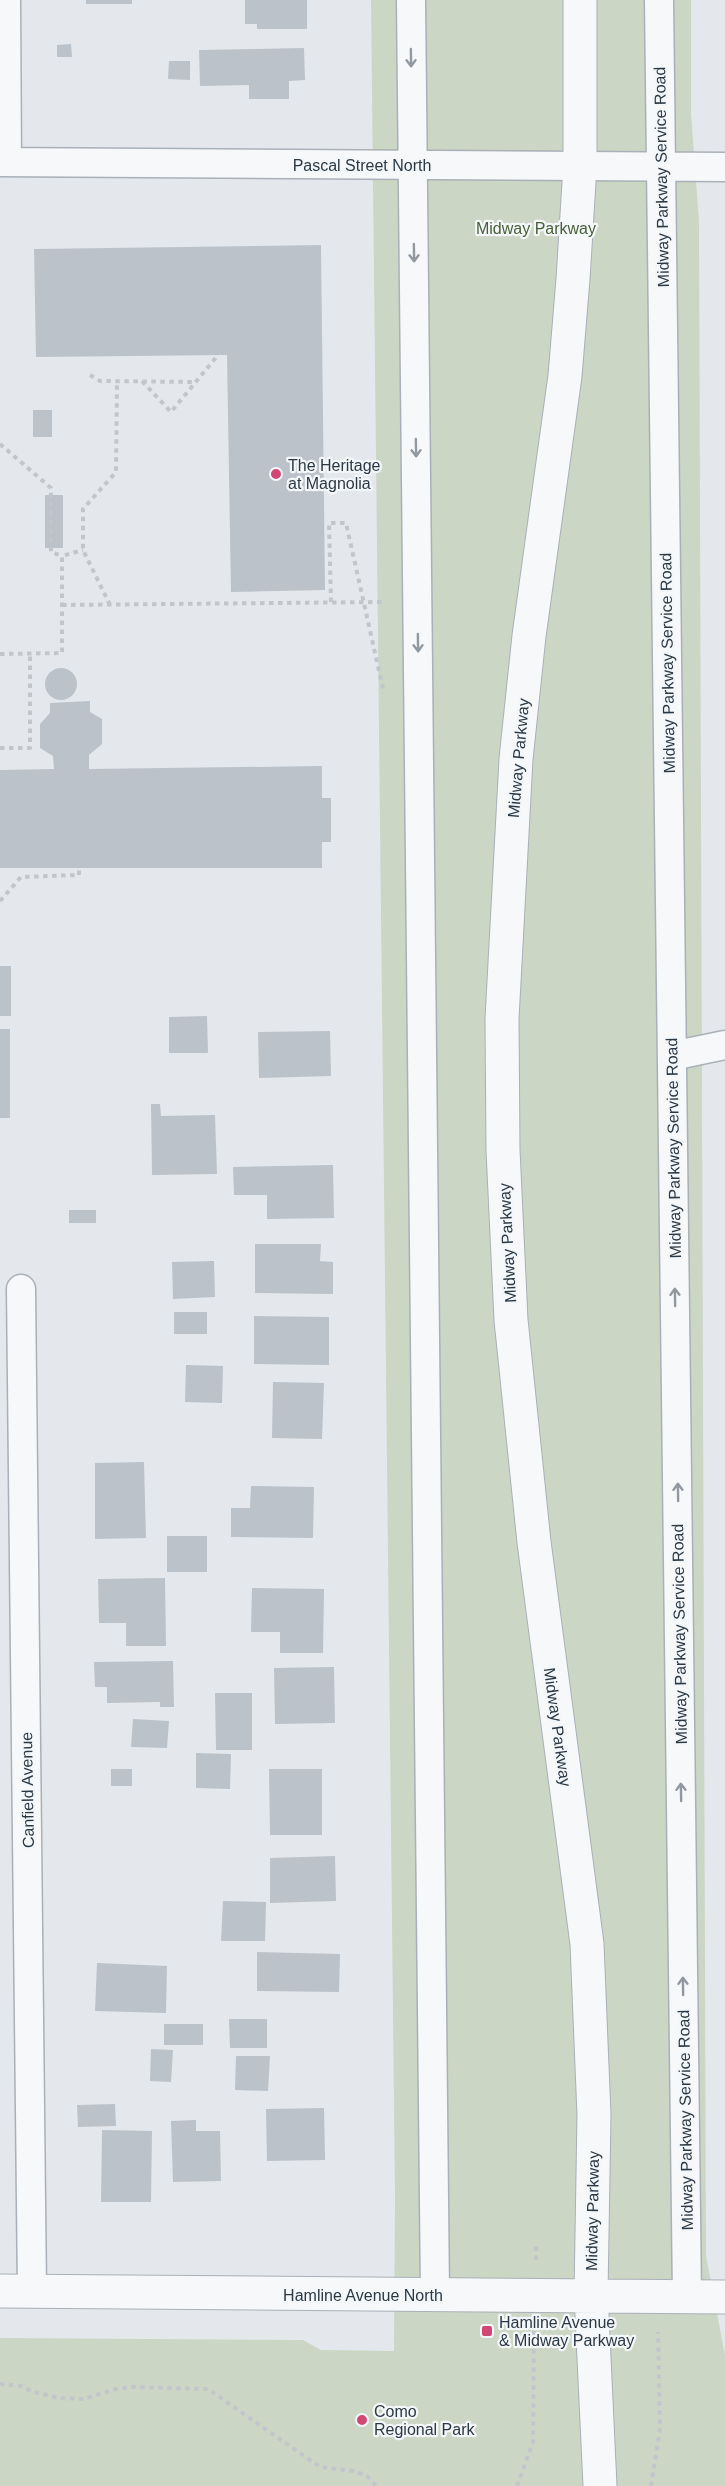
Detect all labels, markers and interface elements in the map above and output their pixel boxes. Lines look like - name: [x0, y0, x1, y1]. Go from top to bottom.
- one-way arrow: [406, 48, 417, 68]
- street label: Midway Parkway Service Road: [651, 67, 672, 287]
- street label: Pascal Street North: [293, 157, 431, 174]
- park label: Midway Parkway: [476, 220, 596, 237]
- one-way arrow: [408, 243, 420, 263]
- one-way arrow: [410, 438, 422, 458]
- place label: The Heritage at Magnolia: [288, 457, 381, 492]
- marker: The Heritage at Magnolia: [269, 467, 283, 481]
- street label: Midway Parkway Service Road: [657, 553, 678, 773]
- one-way arrow: [412, 633, 424, 653]
- street label: Midway Parkway: [505, 698, 532, 819]
- street label: Midway Parkway Service Road: [663, 1038, 684, 1258]
- street label: Midway Parkway: [496, 1183, 519, 1303]
- one-way arrow: [669, 1287, 681, 1307]
- one-way arrow: [672, 1482, 683, 1502]
- street label: Midway Parkway Service Road: [669, 1524, 690, 1744]
- street label: Midway Parkway: [541, 1666, 574, 1788]
- street label: Canfield Avenue: [18, 1732, 37, 1848]
- one-way arrow: [675, 1782, 687, 1802]
- one-way arrow: [677, 1977, 689, 1997]
- street label: Midway Parkway Service Road: [675, 2010, 696, 2230]
- street label: Midway Parkway: [583, 2151, 602, 2271]
- street label: Hamline Avenue North: [283, 2287, 443, 2304]
- place label: Hamline Avenue & Midway Parkway: [499, 2314, 634, 2349]
- marker: Hamline Avenue & Midway Parkway: [480, 2324, 494, 2338]
- place label: Como Regional Park: [374, 2403, 476, 2438]
- marker: Como Regional Park: [355, 2413, 369, 2427]

